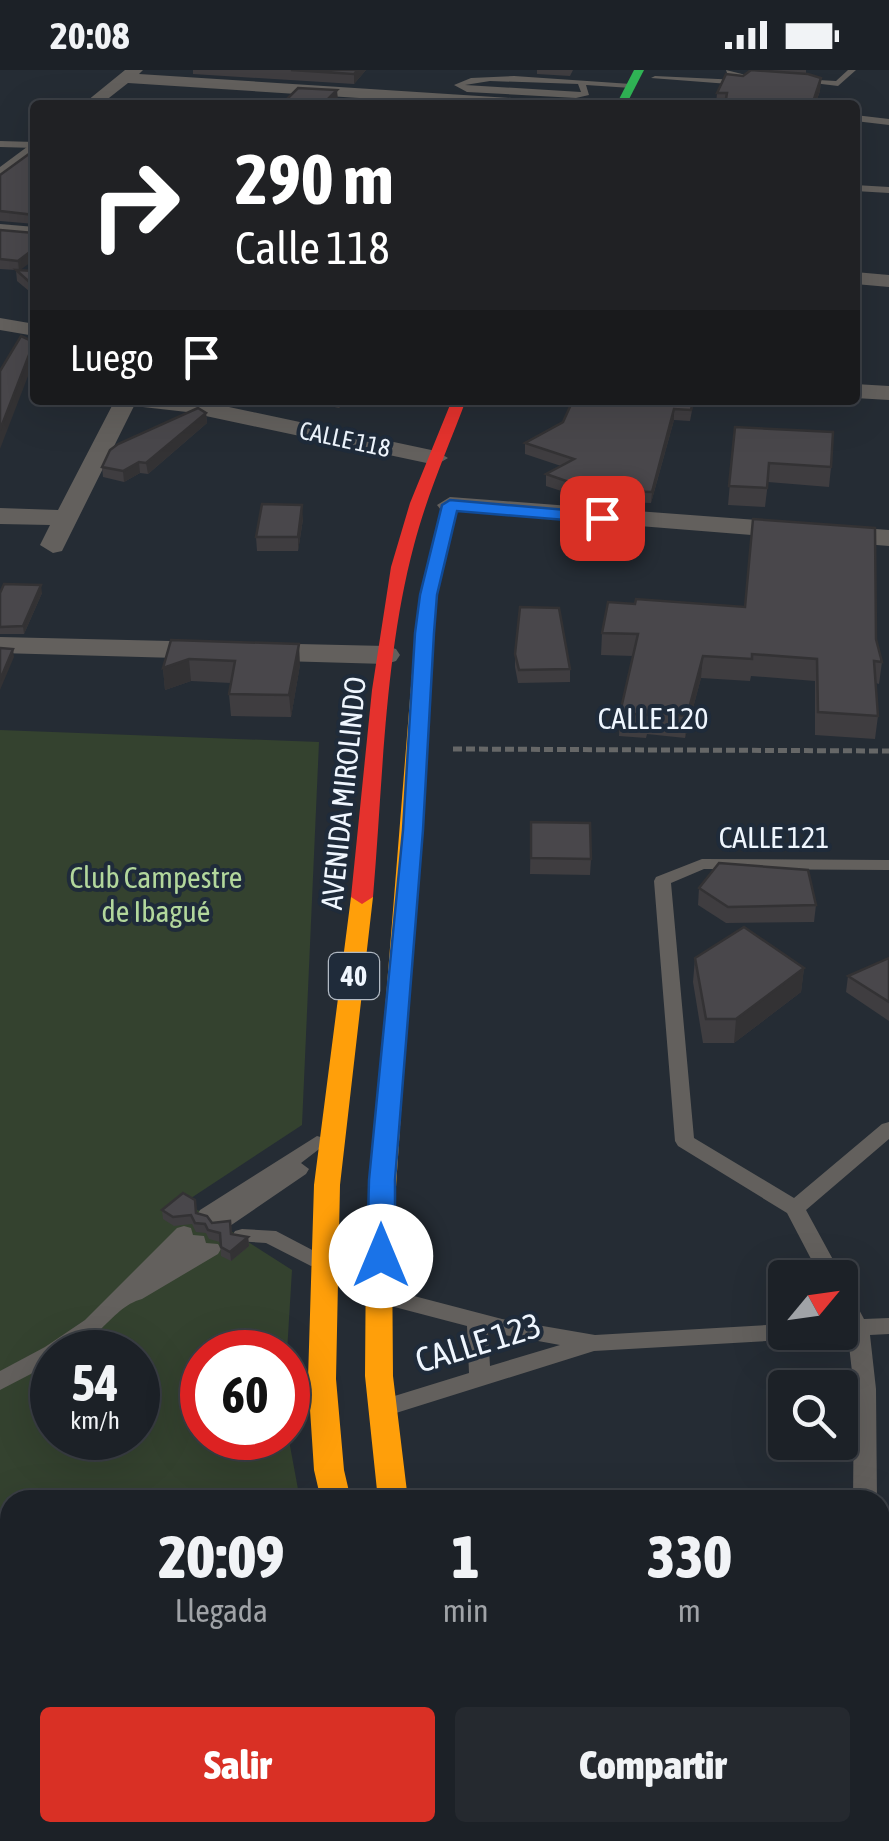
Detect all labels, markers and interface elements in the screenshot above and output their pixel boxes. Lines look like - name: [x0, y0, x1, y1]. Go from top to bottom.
- text: 20:08: [50, 14, 130, 57]
- text: 290 m: [235, 139, 394, 219]
- icon: right: [70, 140, 200, 270]
- text: Calle 118: [235, 222, 390, 274]
- icon: arrive: [174, 330, 229, 385]
- text: Luego: [70, 336, 154, 379]
- street label: CALLE 118: [297, 416, 393, 462]
- pin: [560, 476, 645, 561]
- icon: arrive: [575, 491, 630, 546]
- street label: AVENIDA MIROLINDO: [314, 675, 372, 911]
- street label: CALLE 120: [598, 701, 708, 735]
- street label: CALLE 121: [719, 820, 829, 854]
- park label: Club Campestre de Ibagué: [70, 860, 242, 928]
- road number: 40: [329, 953, 379, 999]
- position arrow: [329, 1204, 433, 1308]
- north arrow: [768, 1260, 858, 1350]
- map controls: [768, 1260, 858, 1460]
- street label: CALLE 123: [410, 1304, 546, 1380]
- speed limit sign: 60: [180, 1330, 310, 1460]
- text: 54: [71, 1354, 118, 1412]
- button: search: [768, 1370, 858, 1460]
- text: km/h: [70, 1406, 120, 1434]
- text: 20:09: [158, 1522, 284, 1591]
- text: 1: [452, 1522, 480, 1591]
- text: 330: [647, 1522, 732, 1591]
- text: Llegada: [175, 1592, 268, 1629]
- text: min: [443, 1592, 489, 1629]
- text: m: [678, 1592, 701, 1629]
- button: Salir: [40, 1707, 435, 1822]
- button: Compartir: [455, 1707, 850, 1822]

